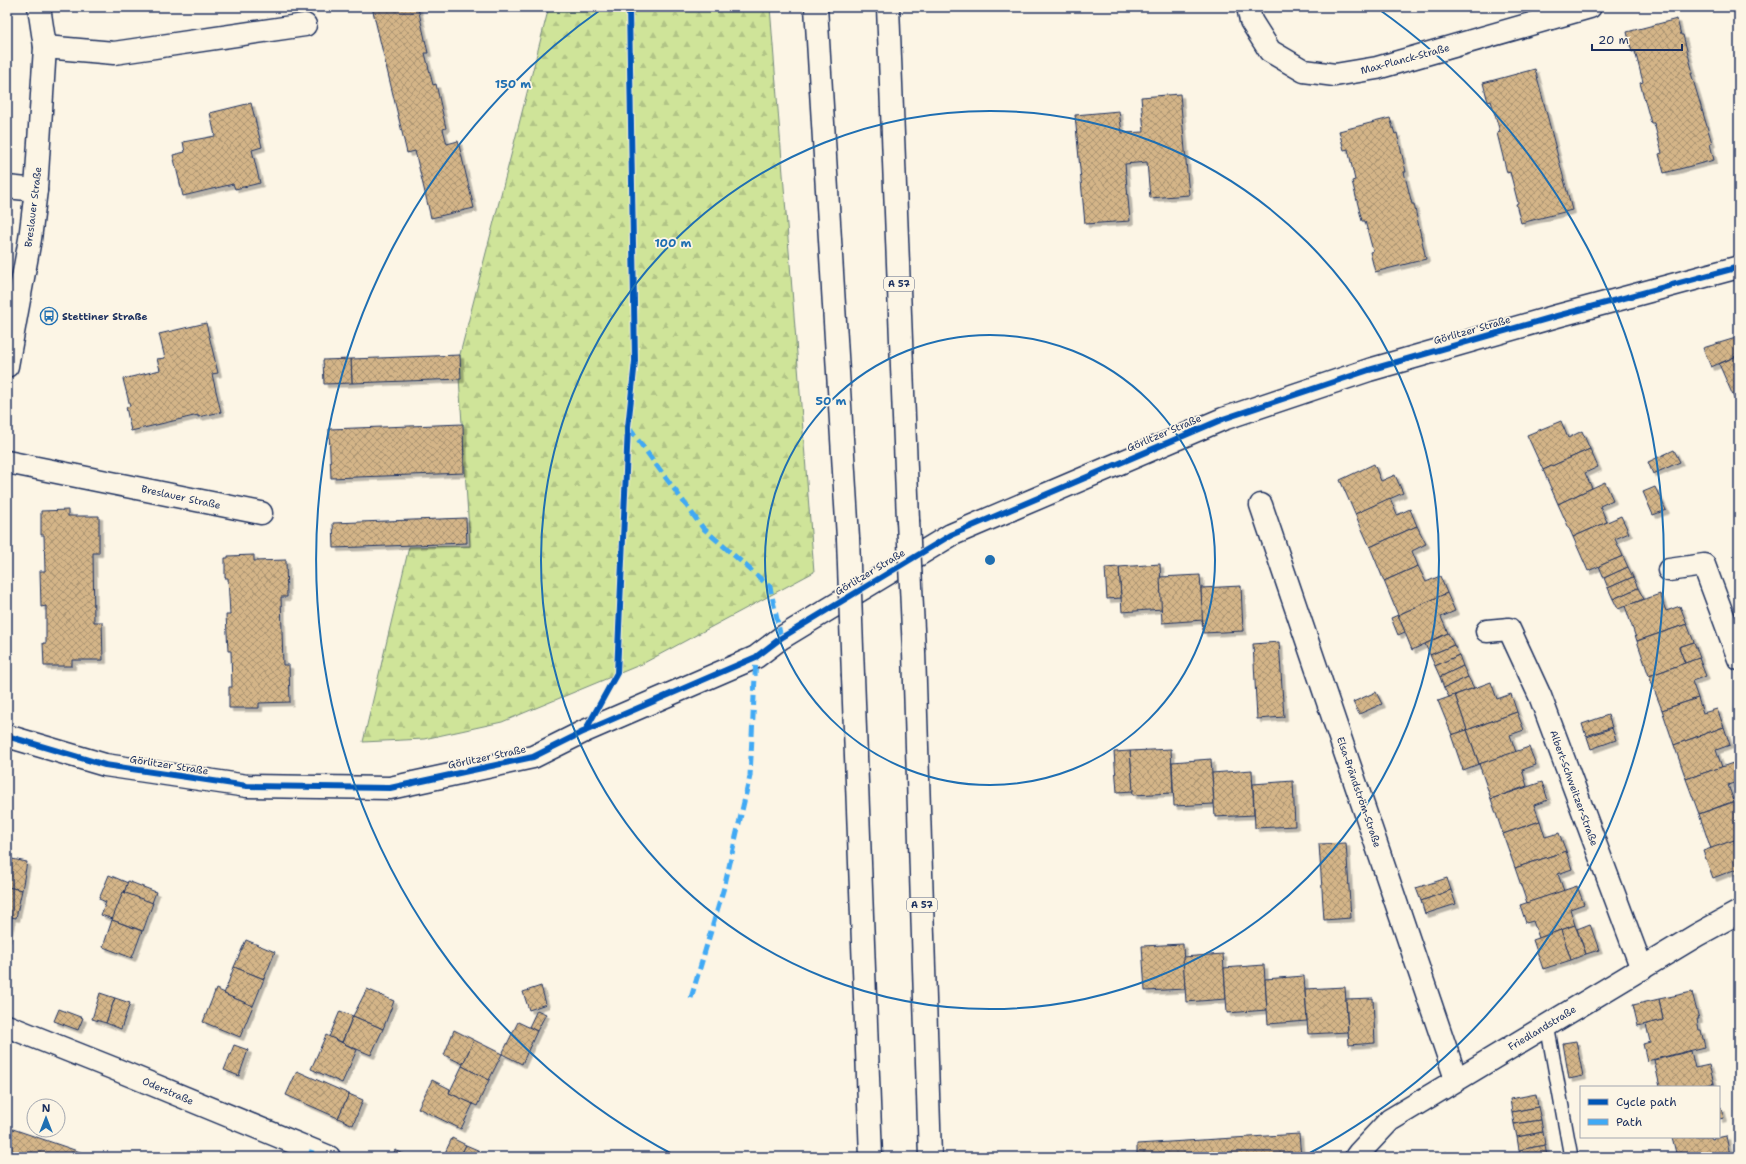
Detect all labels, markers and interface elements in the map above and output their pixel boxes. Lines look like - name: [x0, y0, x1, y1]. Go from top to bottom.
- scale bar: [1592, 26, 1682, 52]
- text: 20 m: [1598, 32, 1629, 48]
- street label: Max-Planck-Straße: [1359, 41, 1451, 77]
- text: 150 m: [495, 76, 531, 92]
- street label: Breslauer Straße: [22, 166, 44, 248]
- text: 100 m: [655, 235, 692, 251]
- road number: A 57: [884, 277, 914, 291]
- bus stop icon: Stettiner Straße: [39, 306, 59, 326]
- place label: Stettiner Straße: [62, 310, 148, 323]
- street label: Görlitzer Straße: [1432, 313, 1512, 347]
- text: 50 m: [816, 393, 847, 409]
- street label: Görlitzer Straße: [1125, 411, 1203, 455]
- street label: Breslauer Straße: [140, 482, 222, 512]
- street label: Görlitzer Straße: [833, 546, 908, 598]
- centre of rings: [983, 553, 997, 567]
- street label: Albert-Schweitzer-Straße: [1547, 728, 1601, 848]
- street label: Elsa-Brändström-Straße: [1334, 735, 1384, 849]
- street label: Görlitzer Straße: [447, 742, 528, 772]
- street label: Görlitzer Straße: [129, 752, 210, 778]
- road number: A 57: [907, 898, 937, 912]
- street label: Friedlandstraße: [1506, 1002, 1579, 1053]
- street label: Oderstraße: [140, 1074, 196, 1108]
- legend: [1580, 1086, 1720, 1138]
- text: Cycle path: [1616, 1094, 1677, 1110]
- north arrow: [26, 1098, 66, 1138]
- text: N: [42, 1101, 51, 1116]
- text: Path: [1616, 1114, 1642, 1130]

